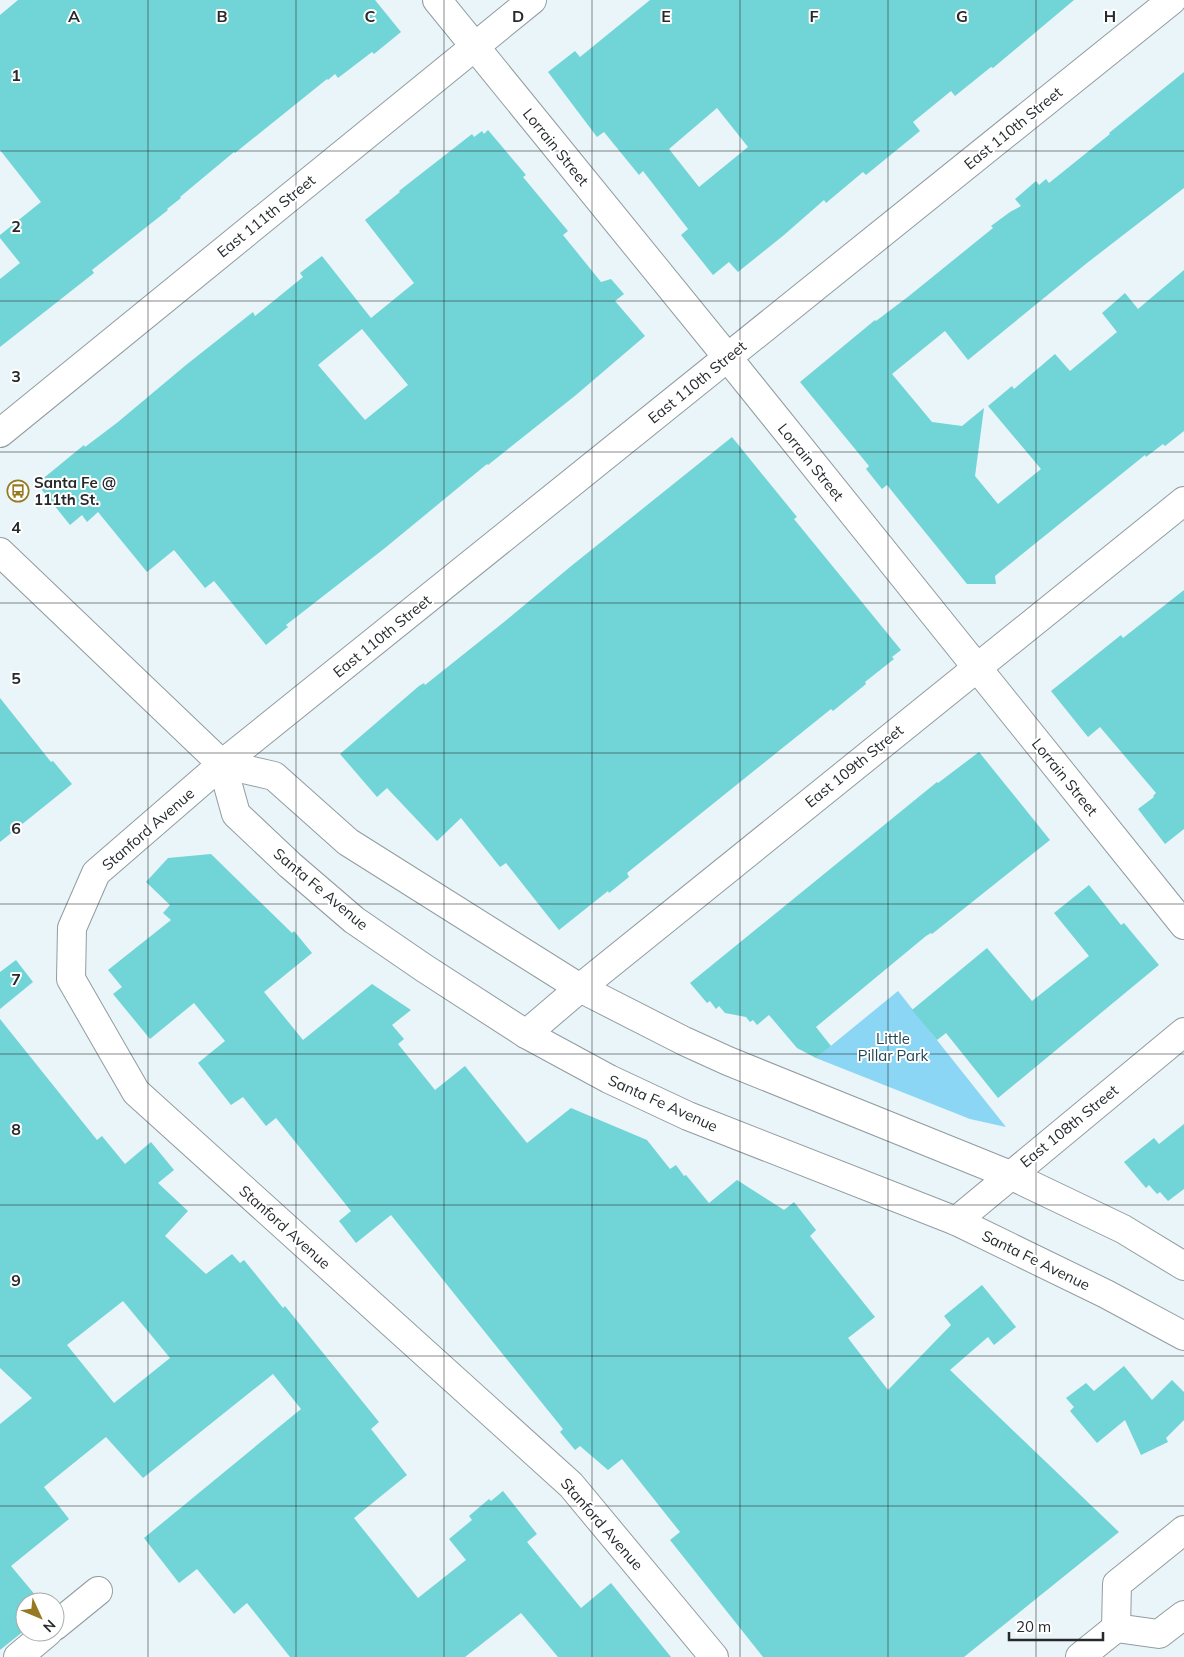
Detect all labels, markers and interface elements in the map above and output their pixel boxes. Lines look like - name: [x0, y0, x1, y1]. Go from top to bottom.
- text: A: [68, 6, 80, 26]
- text: B: [216, 6, 228, 26]
- text: C: [365, 6, 376, 26]
- text: D: [512, 6, 524, 26]
- text: E: [661, 6, 671, 26]
- text: F: [809, 6, 819, 26]
- text: G: [956, 6, 968, 26]
- text: H: [1104, 6, 1116, 26]
- text: 1: [11, 65, 21, 85]
- street label: East 110th Street: [960, 83, 1066, 173]
- street label: Lorrain Street: [519, 104, 593, 190]
- street label: East 111th Street: [213, 171, 319, 261]
- text: 2: [11, 216, 21, 236]
- street label: East 110th Street: [644, 337, 750, 427]
- text: 3: [11, 366, 21, 386]
- street label: Lorrain Street: [774, 419, 848, 505]
- place label: Santa Fe @ 111th St.: [34, 473, 116, 509]
- bus stop icon: Santa Fe @ 111th St.: [6, 479, 30, 503]
- text: 4: [11, 517, 21, 537]
- street label: East 110th Street: [329, 591, 435, 681]
- text: 5: [11, 668, 21, 688]
- street label: East 109th Street: [801, 721, 907, 811]
- street label: Lorrain Street: [1028, 734, 1102, 820]
- street label: Stanford Avenue: [98, 784, 198, 874]
- text: 6: [11, 818, 21, 838]
- street label: Santa Fe Avenue: [270, 844, 372, 934]
- text: 7: [11, 969, 21, 989]
- park label: Little Pillar Park: [858, 1029, 928, 1065]
- street label: Santa Fe Avenue: [605, 1070, 721, 1136]
- street label: East 108th Street: [1016, 1081, 1122, 1171]
- text: 8: [11, 1119, 21, 1139]
- street label: Stanford Avenue: [235, 1181, 335, 1273]
- street label: Santa Fe Avenue: [979, 1226, 1093, 1294]
- text: 9: [11, 1270, 21, 1290]
- street label: Stanford Avenue: [557, 1474, 647, 1574]
- north arrow: [15, 1592, 65, 1642]
- scale bar: [1009, 1610, 1103, 1642]
- text: N: [39, 1616, 59, 1636]
- text: 20 m: [1016, 1617, 1051, 1636]

